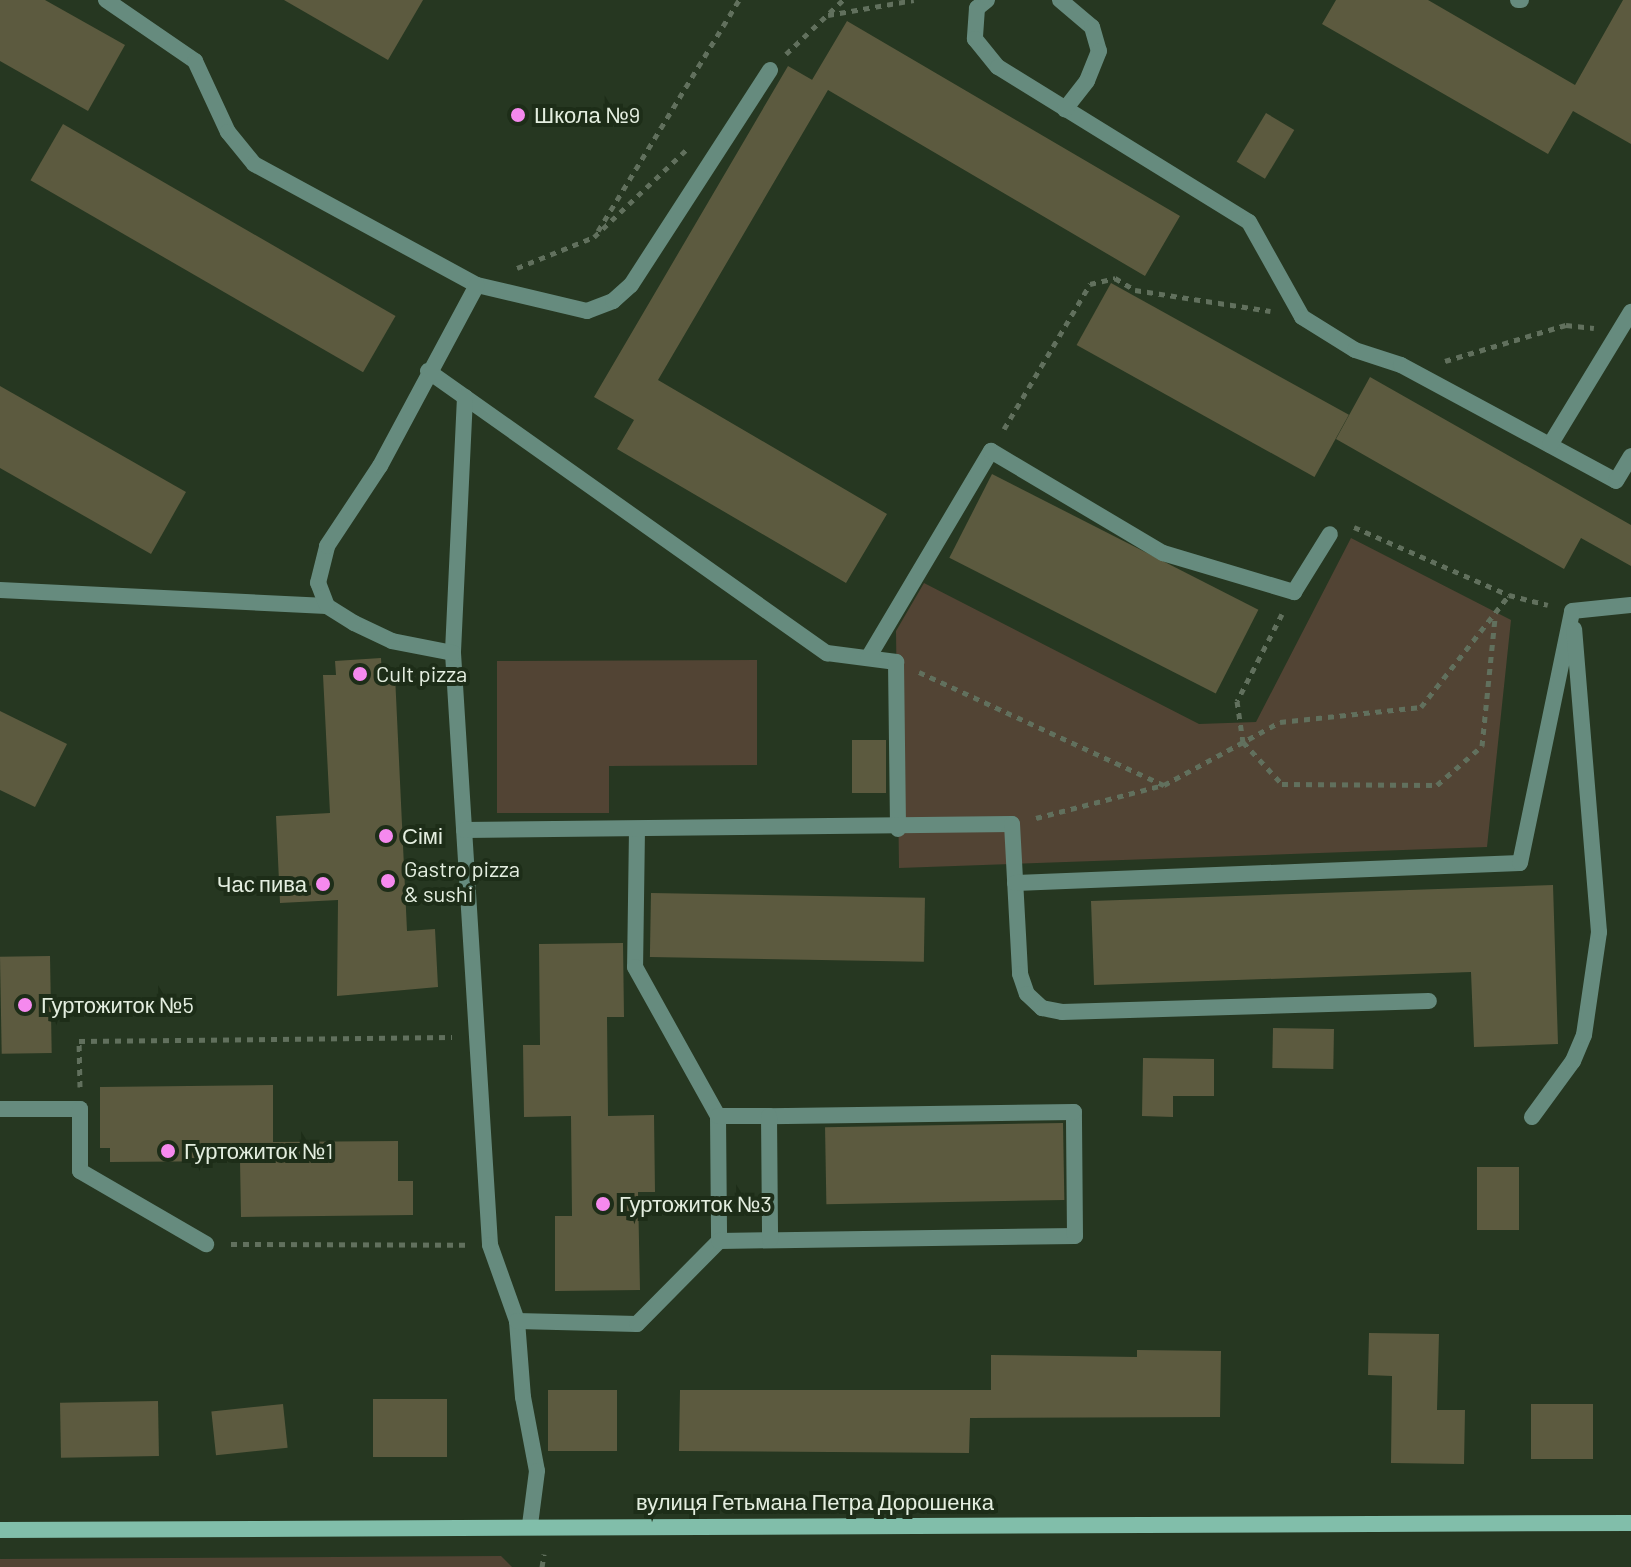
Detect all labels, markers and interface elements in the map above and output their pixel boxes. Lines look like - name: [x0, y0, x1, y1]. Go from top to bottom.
- place label: Школа №9: [534, 102, 640, 128]
- marker: Школа №9: [509, 106, 527, 124]
- place label: Cult pizza: [376, 661, 467, 687]
- marker: Cult pizza: [351, 665, 369, 683]
- place label: Сімі: [402, 823, 443, 849]
- marker: Сімі: [377, 827, 395, 845]
- place label: Gastro pizza & sushi: [404, 855, 520, 906]
- place label: Час пива: [217, 871, 307, 897]
- marker: Gastro pizza & sushi: [379, 872, 397, 890]
- marker: Час пива: [314, 875, 332, 893]
- place label: Гуртожиток №5: [41, 992, 194, 1018]
- marker: Гуртожиток №5: [16, 996, 34, 1014]
- place label: Гуртожиток №1: [184, 1138, 333, 1164]
- marker: Гуртожиток №1: [159, 1142, 177, 1160]
- place label: Гуртожиток №3: [619, 1191, 772, 1217]
- marker: Гуртожиток №3: [594, 1195, 612, 1213]
- street label: вулиця Гетьмана Петра Дорошенка: [636, 1489, 994, 1515]

